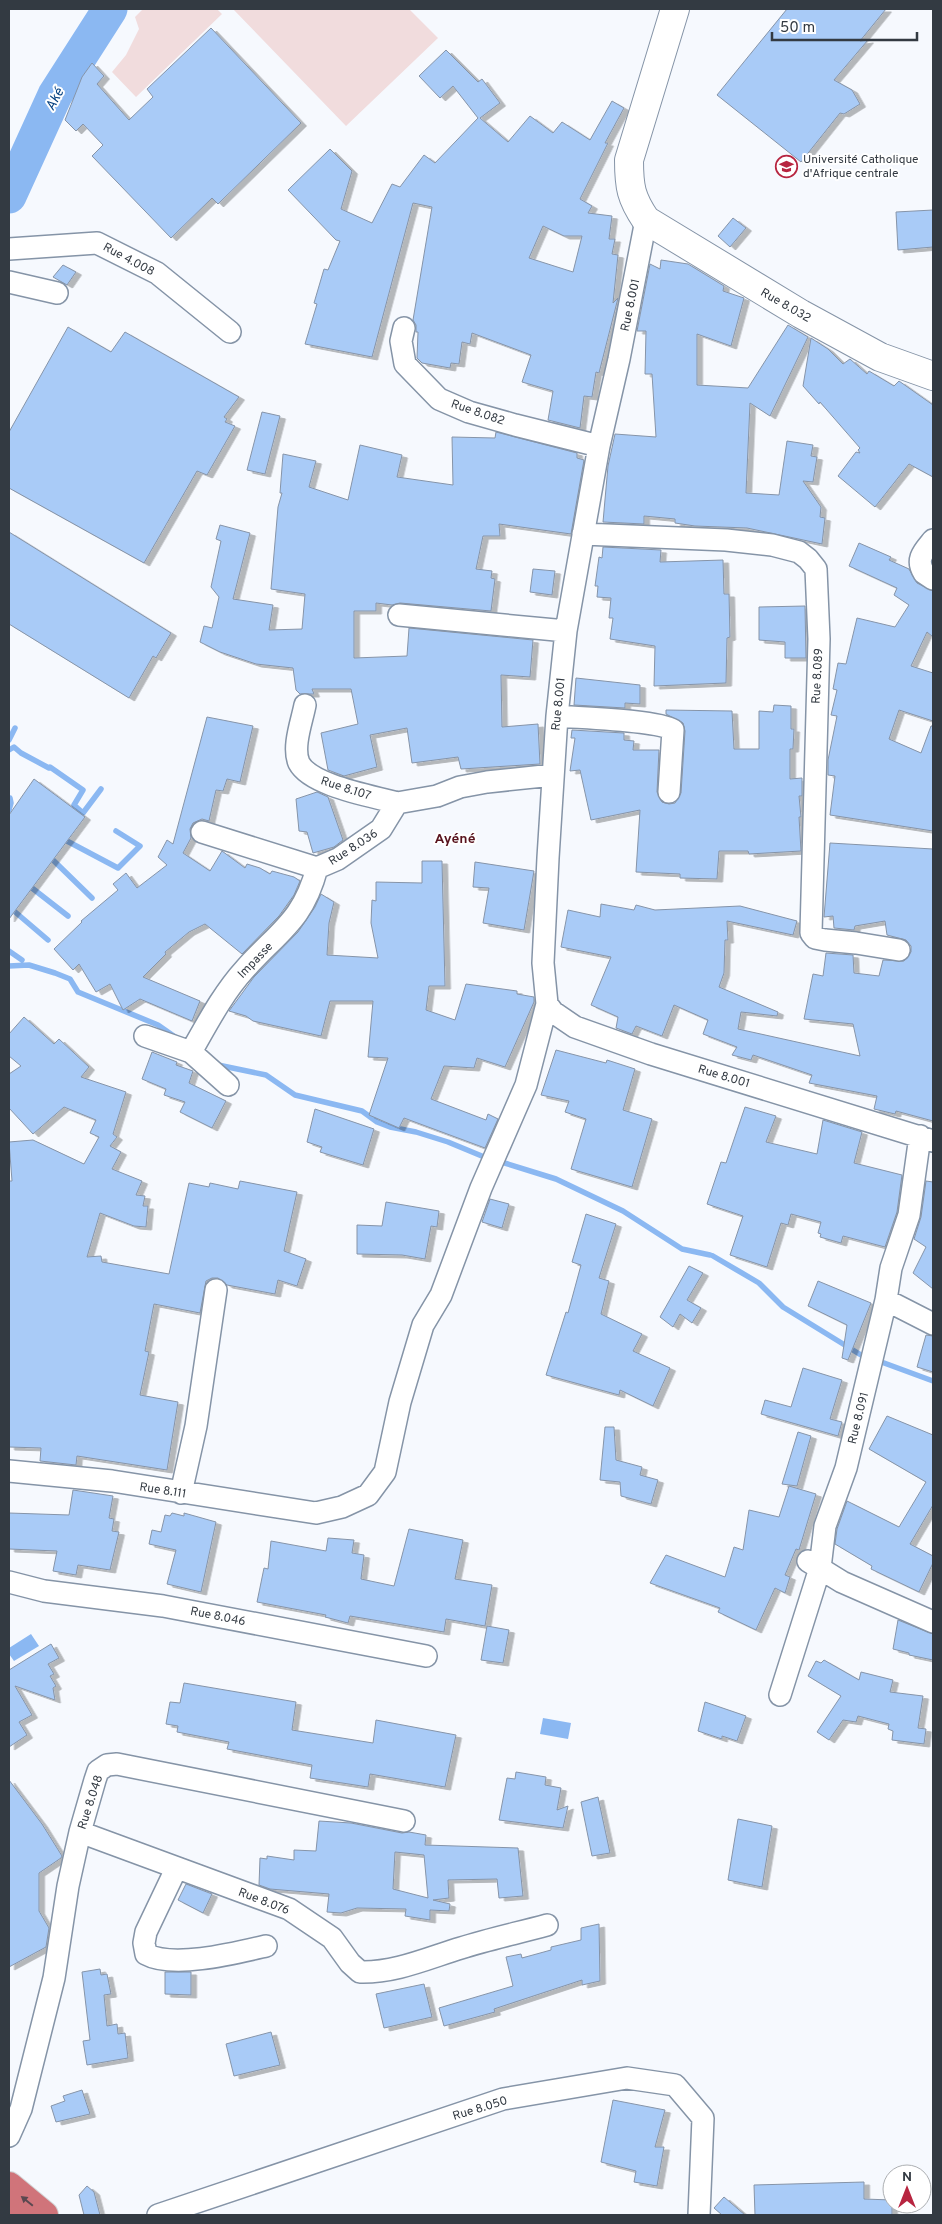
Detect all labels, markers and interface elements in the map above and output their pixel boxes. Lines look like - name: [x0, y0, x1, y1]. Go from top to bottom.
- scale bar: [772, 10, 917, 42]
- text: 50 m: [780, 19, 815, 38]
- water label: Aké: [42, 84, 69, 114]
- place label: Université Catholique d'Afrique centrale: [803, 152, 919, 182]
- school or university icon: Université Catholique d'Afrique centrale: [775, 154, 799, 178]
- street label: Rue 4.008: [100, 240, 157, 280]
- street label: Rue 8.001: [618, 277, 644, 333]
- street label: Rue 8.032: [757, 285, 814, 327]
- street label: Rue 8.082: [449, 396, 507, 430]
- street label: Rue 8.089: [809, 648, 827, 704]
- street label: Rue 8.001: [548, 677, 570, 732]
- street label: Rue 8.107: [319, 773, 373, 805]
- street label: Rue 8.036: [326, 826, 381, 870]
- district label: Ayéné: [435, 831, 476, 848]
- street label: Impasse: [234, 939, 277, 982]
- street label: Rue 8.001: [696, 1061, 752, 1092]
- street label: Rue 8.091: [845, 1391, 873, 1446]
- street label: Rue 8.111: [138, 1479, 187, 1503]
- street label: Rue 8.046: [189, 1604, 247, 1630]
- street label: Rue 8.048: [75, 1773, 107, 1832]
- street label: Rue 8.076: [236, 1885, 292, 1919]
- street label: Rue 8.050: [451, 2093, 510, 2125]
- north arrow: [882, 2164, 932, 2214]
- text: N: [902, 2169, 912, 2186]
- one-way arrow: [20, 2195, 33, 2206]

